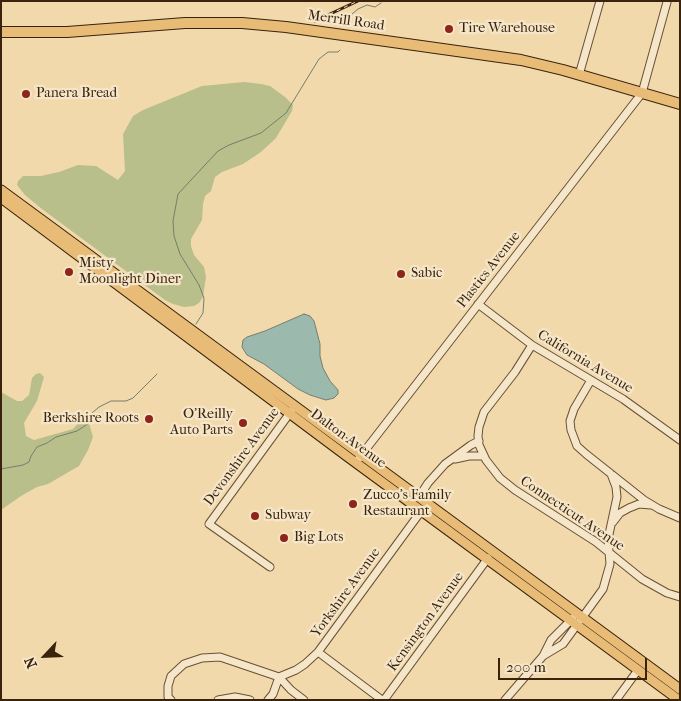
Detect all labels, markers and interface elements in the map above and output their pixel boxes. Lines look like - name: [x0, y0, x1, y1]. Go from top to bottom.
- street label: Merrill Road: [306, 7, 386, 35]
- place label: Tire Warehouse: [459, 21, 555, 37]
- marker: Tire Warehouse: [443, 23, 455, 35]
- place label: Panera Bread: [36, 86, 117, 102]
- marker: Panera Bread: [20, 88, 32, 100]
- street label: Plastics Avenue: [454, 228, 524, 312]
- place label: Misty Moonlight Diner: [79, 256, 181, 288]
- marker: Misty Moonlight Diner: [63, 266, 75, 278]
- place label: Sabic: [411, 266, 442, 282]
- marker: Sabic: [395, 268, 407, 280]
- street label: California Avenue: [534, 327, 636, 397]
- street label: Devonshire Avenue: [201, 405, 283, 509]
- street label: Dalton Avenue: [307, 406, 389, 472]
- place label: O'Reilly Auto Parts: [170, 407, 233, 440]
- place label: Berkshire Roots: [43, 411, 139, 427]
- marker: Berkshire Roots: [143, 413, 155, 425]
- marker: O'Reilly Auto Parts: [237, 417, 249, 429]
- street label: Connecticut Avenue: [517, 473, 627, 555]
- place label: Zucco's Family Restaurant: [363, 488, 452, 520]
- marker: Zucco's Family Restaurant: [347, 498, 359, 510]
- place label: Subway: [265, 508, 311, 524]
- marker: Subway: [249, 510, 261, 522]
- place label: Big Lots: [294, 530, 343, 546]
- marker: Big Lots: [278, 532, 290, 544]
- street label: Yorkshire Avenue: [308, 545, 384, 641]
- street label: Kensington Avenue: [384, 569, 468, 675]
- north arrow: [20, 631, 70, 681]
- scale bar: [501, 648, 650, 680]
- text: N: [21, 654, 41, 671]
- text: 200 m: [506, 658, 546, 676]

